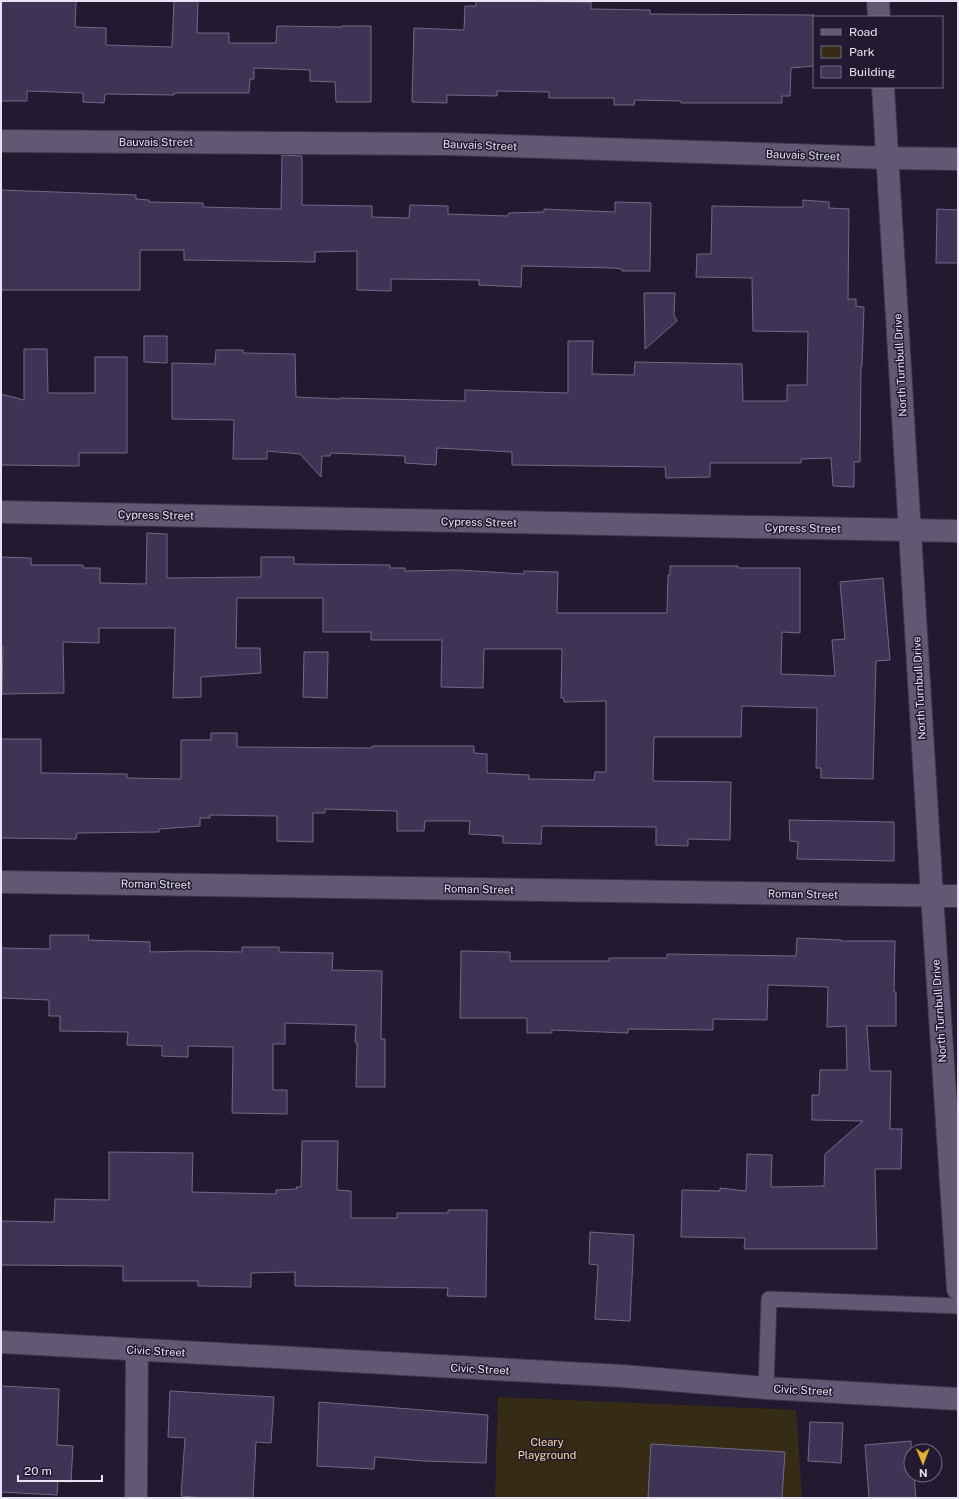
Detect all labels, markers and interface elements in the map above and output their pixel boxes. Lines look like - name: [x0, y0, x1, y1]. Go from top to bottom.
- legend: [813, 16, 943, 88]
- text: Road: [849, 25, 877, 39]
- text: Park: [849, 45, 875, 59]
- text: Building: [849, 65, 895, 79]
- street label: Bauvais Street: [119, 136, 193, 148]
- street label: Bauvais Street: [443, 138, 517, 152]
- street label: Bauvais Street: [766, 148, 840, 162]
- street label: North Turnbull Drive: [891, 313, 909, 417]
- street label: Cypress Street: [118, 508, 194, 522]
- street label: Cypress Street: [441, 515, 517, 529]
- street label: Cypress Street: [765, 521, 841, 535]
- street label: North Turnbull Drive: [910, 636, 928, 740]
- street label: Roman Street: [121, 877, 191, 891]
- street label: Roman Street: [444, 882, 514, 896]
- street label: Roman Street: [768, 887, 838, 901]
- street label: North Turnbull Drive: [929, 959, 949, 1063]
- street label: Civic Street: [126, 1343, 186, 1359]
- street label: Civic Street: [450, 1361, 510, 1377]
- street label: Civic Street: [773, 1382, 833, 1398]
- park label: Cleary Playground: [518, 1436, 576, 1461]
- north arrow: [903, 1443, 943, 1483]
- scale bar: [18, 1457, 102, 1483]
- text: 20 m: [24, 1464, 52, 1478]
- text: N: [919, 1467, 928, 1479]

